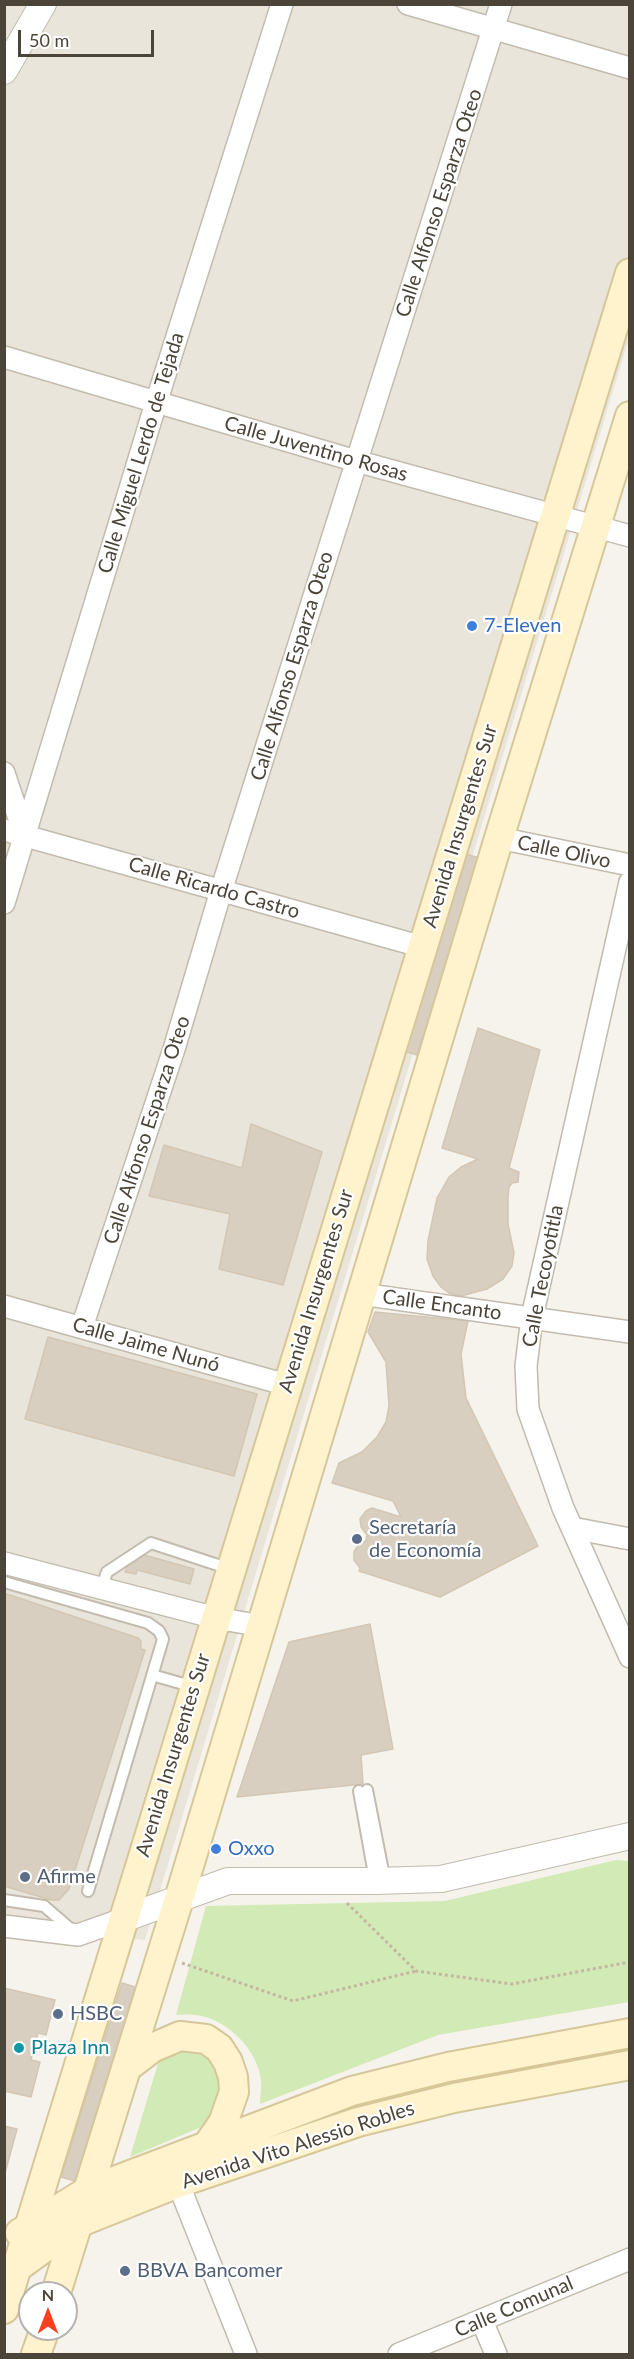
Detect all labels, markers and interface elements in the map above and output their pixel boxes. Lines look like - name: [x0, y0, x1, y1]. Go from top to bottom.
- scale bar: [21, 18, 158, 56]
- text: 50 m: [29, 29, 69, 51]
- street label: Calle Alfonso Esparza Oteo: [391, 86, 487, 320]
- street label: Calle Miguel Lerdo de Tejada: [93, 330, 189, 576]
- street label: Calle Juventino Rosas: [221, 411, 411, 487]
- street label: Calle Alfonso Esparza Oteo: [246, 548, 338, 784]
- place label: 7-Eleven: [484, 614, 561, 638]
- marker: 7-Eleven: [465, 619, 479, 633]
- street label: Avenida Insurgentes Sur: [418, 721, 502, 931]
- street label: Calle Olivo: [515, 830, 613, 874]
- street label: Calle Ricardo Castro: [126, 852, 302, 924]
- street label: Calle Alfonso Esparza Oteo: [99, 1013, 195, 1247]
- street label: Avenida Insurgentes Sur: [274, 1186, 358, 1396]
- street label: Calle Tecoyotitla: [517, 1203, 569, 1349]
- street label: Calle Encanto: [381, 1285, 503, 1325]
- street label: Calle Jaime Nunó: [70, 1313, 222, 1377]
- place label: Secretaría de Economía: [369, 1516, 481, 1563]
- marker: Secretaría de Economía: [350, 1532, 364, 1546]
- street label: Avenida Insurgentes Sur: [131, 1650, 215, 1860]
- place label: Oxxo: [228, 1837, 275, 1861]
- marker: Oxxo: [209, 1842, 223, 1856]
- place label: Afirme: [37, 1865, 96, 1889]
- marker: Afirme: [18, 1870, 32, 1884]
- place label: HSBC: [70, 2002, 122, 2026]
- marker: HSBC: [51, 2007, 65, 2021]
- place label: Plaza Inn: [31, 2036, 109, 2060]
- marker: Plaza Inn: [12, 2041, 26, 2055]
- street label: Avenida Vito Alessio Robles: [179, 2096, 417, 2194]
- place label: BBVA Bancomer: [137, 2259, 283, 2283]
- marker: BBVA Bancomer: [118, 2264, 132, 2278]
- street label: Calle Comunal: [451, 2271, 577, 2343]
- north arrow: [18, 2281, 78, 2341]
- text: N: [42, 2285, 54, 2304]

